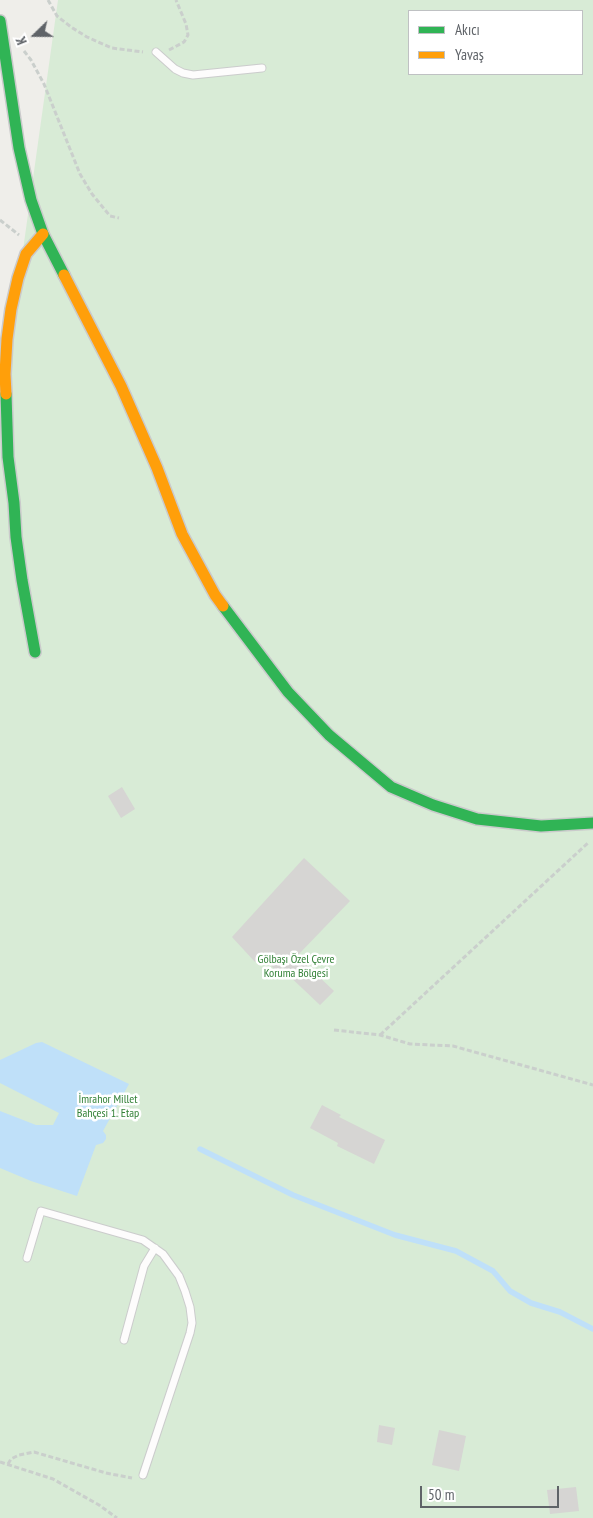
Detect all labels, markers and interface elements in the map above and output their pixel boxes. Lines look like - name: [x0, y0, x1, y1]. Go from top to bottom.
- north arrow: [10, 10, 60, 60]
- legend: [408, 10, 583, 75]
- text: Akıcı: [455, 20, 480, 39]
- text: K: [11, 34, 31, 47]
- text: Yavaş: [455, 45, 484, 64]
- park label: Gölbaşı Özel Çevre Koruma Bölgesi: [258, 953, 334, 981]
- park label: İmrahor Millet Bahçesi 1. Etap: [77, 1093, 139, 1121]
- scale bar: [423, 1476, 562, 1508]
- text: 50 m: [428, 1485, 454, 1504]

